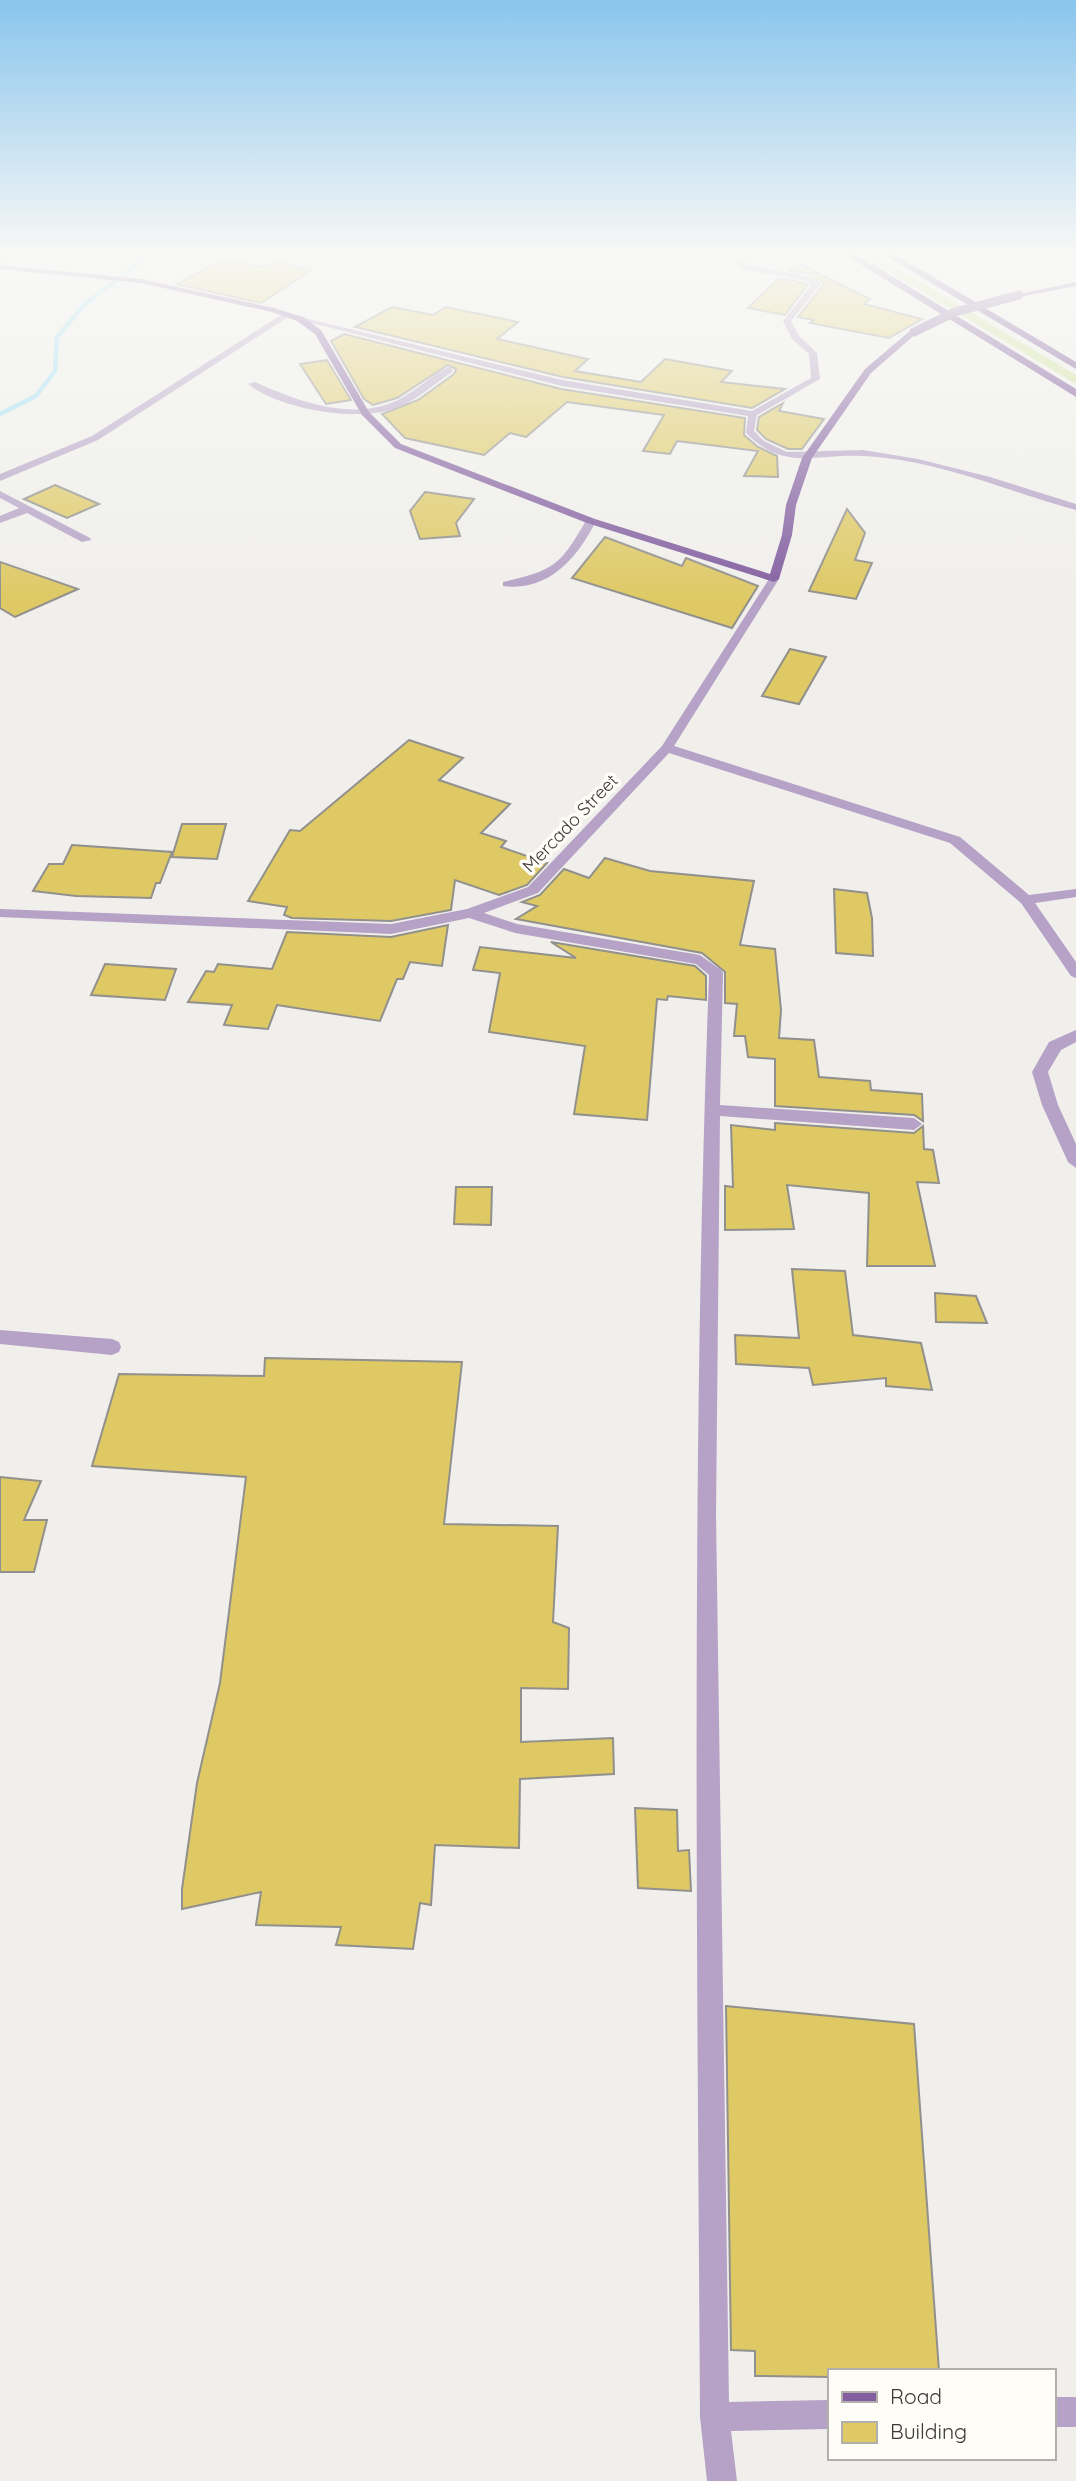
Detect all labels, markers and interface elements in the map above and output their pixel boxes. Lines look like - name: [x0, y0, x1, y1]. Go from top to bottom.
- street label: Mercado Street: [517, 769, 623, 877]
- legend: [828, 2369, 1055, 2460]
- text: Road: [890, 2383, 942, 2409]
- text: Building: [890, 2418, 967, 2444]

